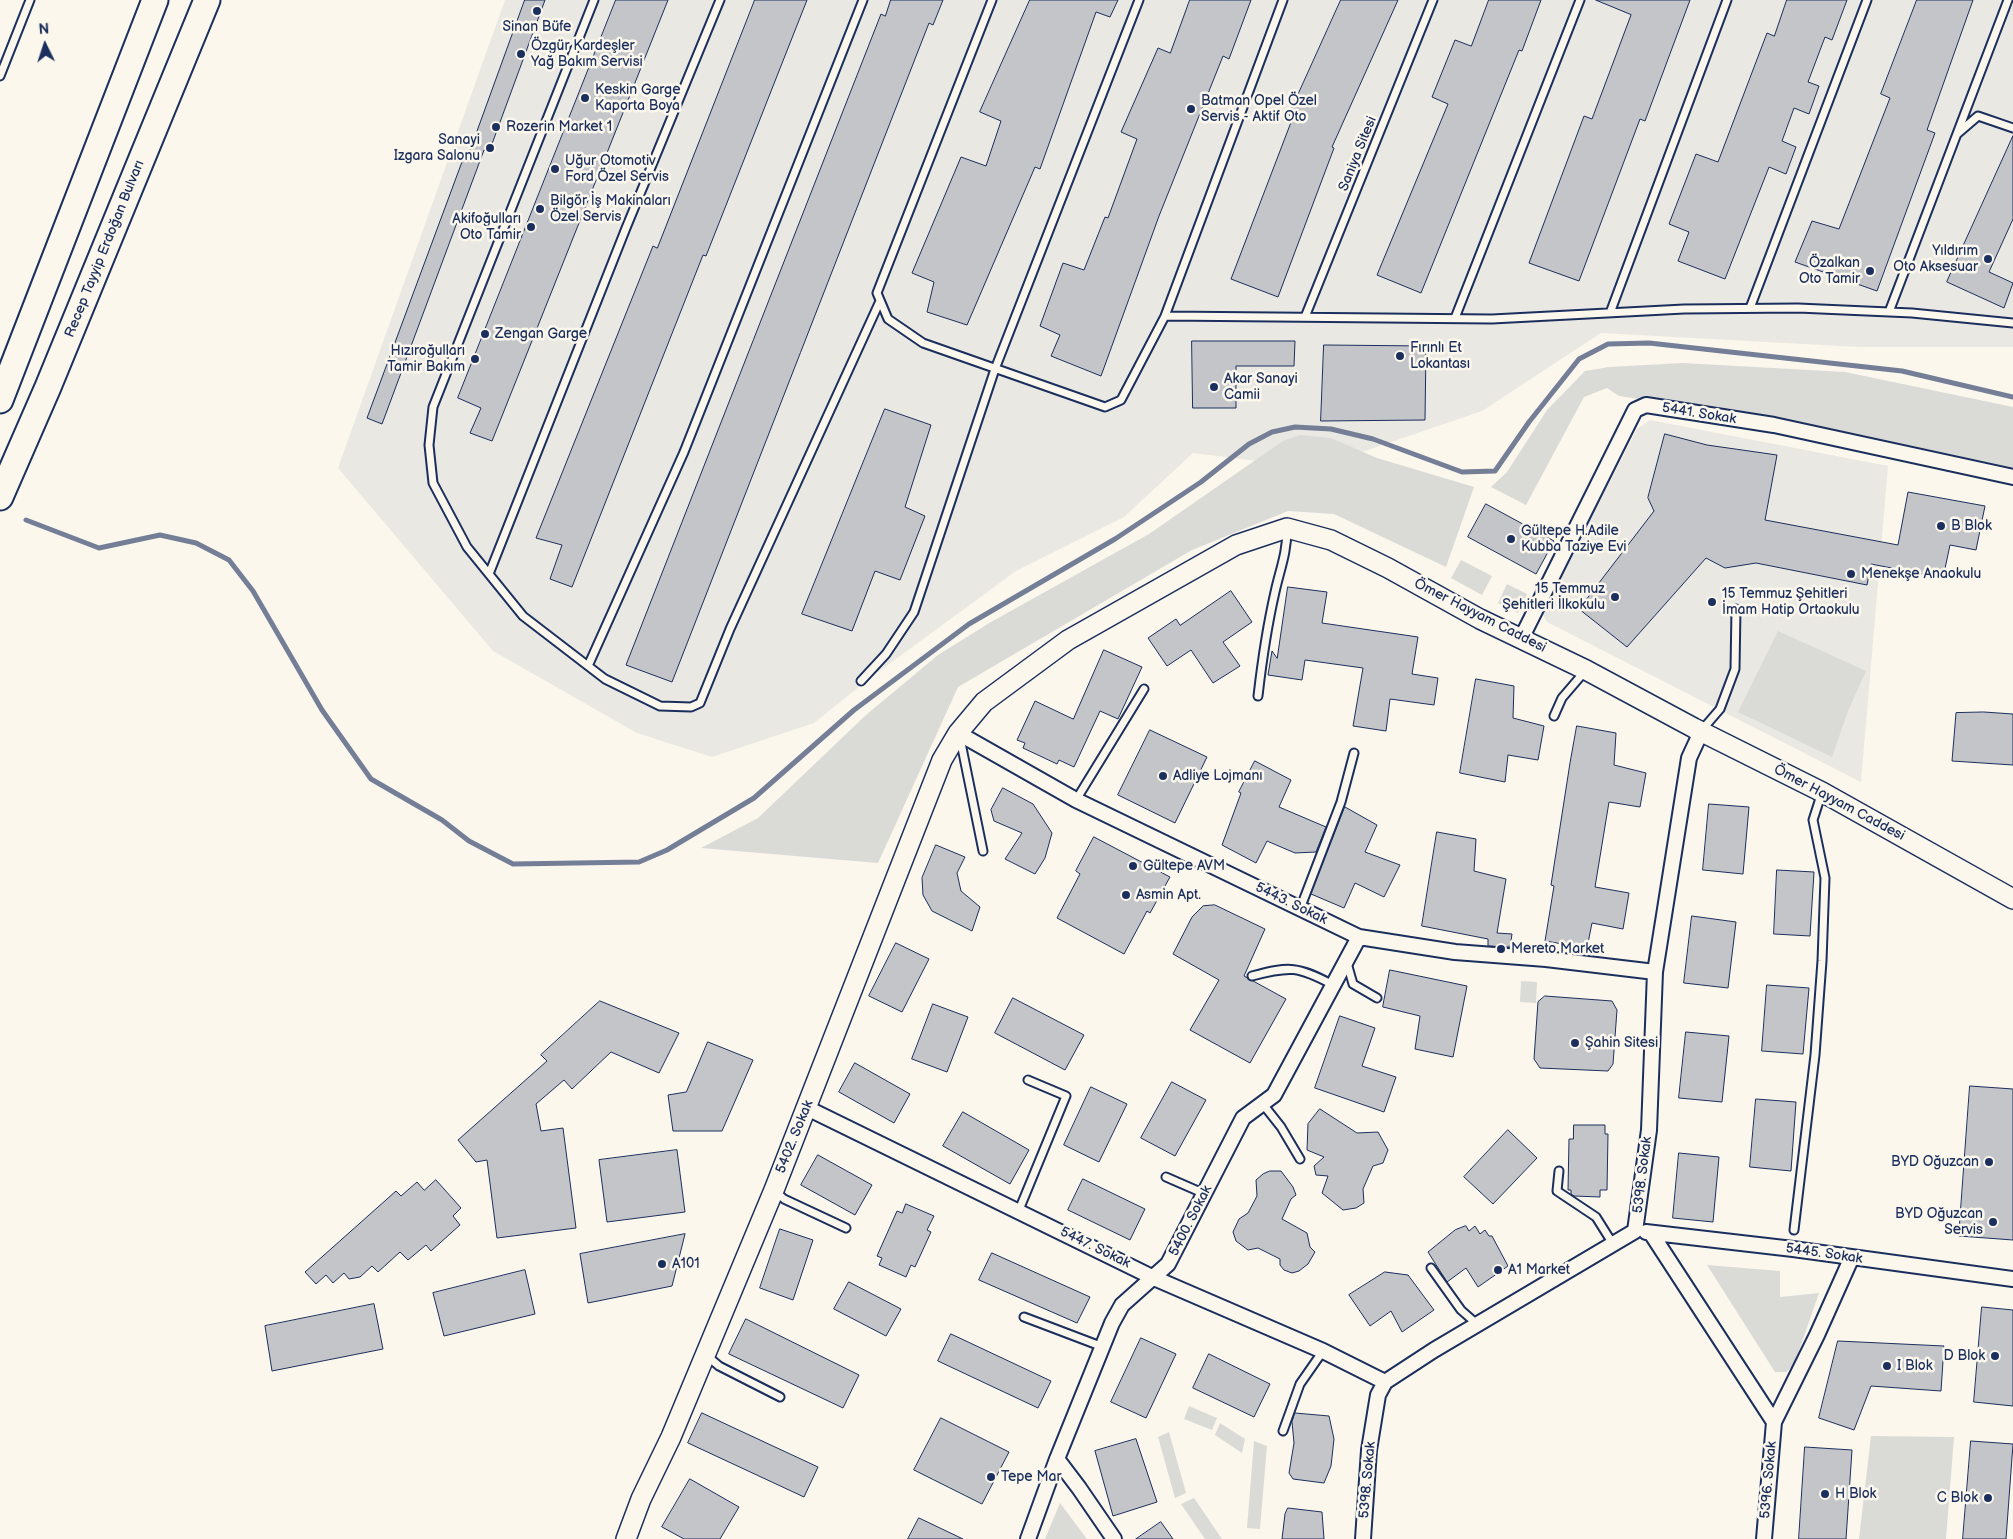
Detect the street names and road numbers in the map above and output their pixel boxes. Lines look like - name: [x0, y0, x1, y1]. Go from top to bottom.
- street label: Saniya Sitesi: [1335, 114, 1381, 194]
- street label: Recep Tayyip Erdoğan Bulvarı: [62, 158, 148, 340]
- street label: 5441. Sokak: [1661, 400, 1737, 428]
- street label: Ömer Hayyam Caddesi: [1411, 575, 1549, 657]
- street label: Ömer Hayyam Caddesi: [1771, 761, 1907, 845]
- street label: 5443. Sokak: [1252, 879, 1330, 929]
- street label: 5402. Sokak: [773, 1098, 817, 1176]
- street label: 5398. Sokak: [1630, 1136, 1656, 1214]
- street label: 5400. Sokak: [1166, 1183, 1216, 1259]
- street label: 5447. Sokak: [1057, 1224, 1133, 1272]
- street label: 5445. Sokak: [1784, 1240, 1864, 1268]
- street label: 5398. Sokak: [1356, 1441, 1380, 1519]
- street label: 5396. Sokak: [1757, 1441, 1781, 1519]

